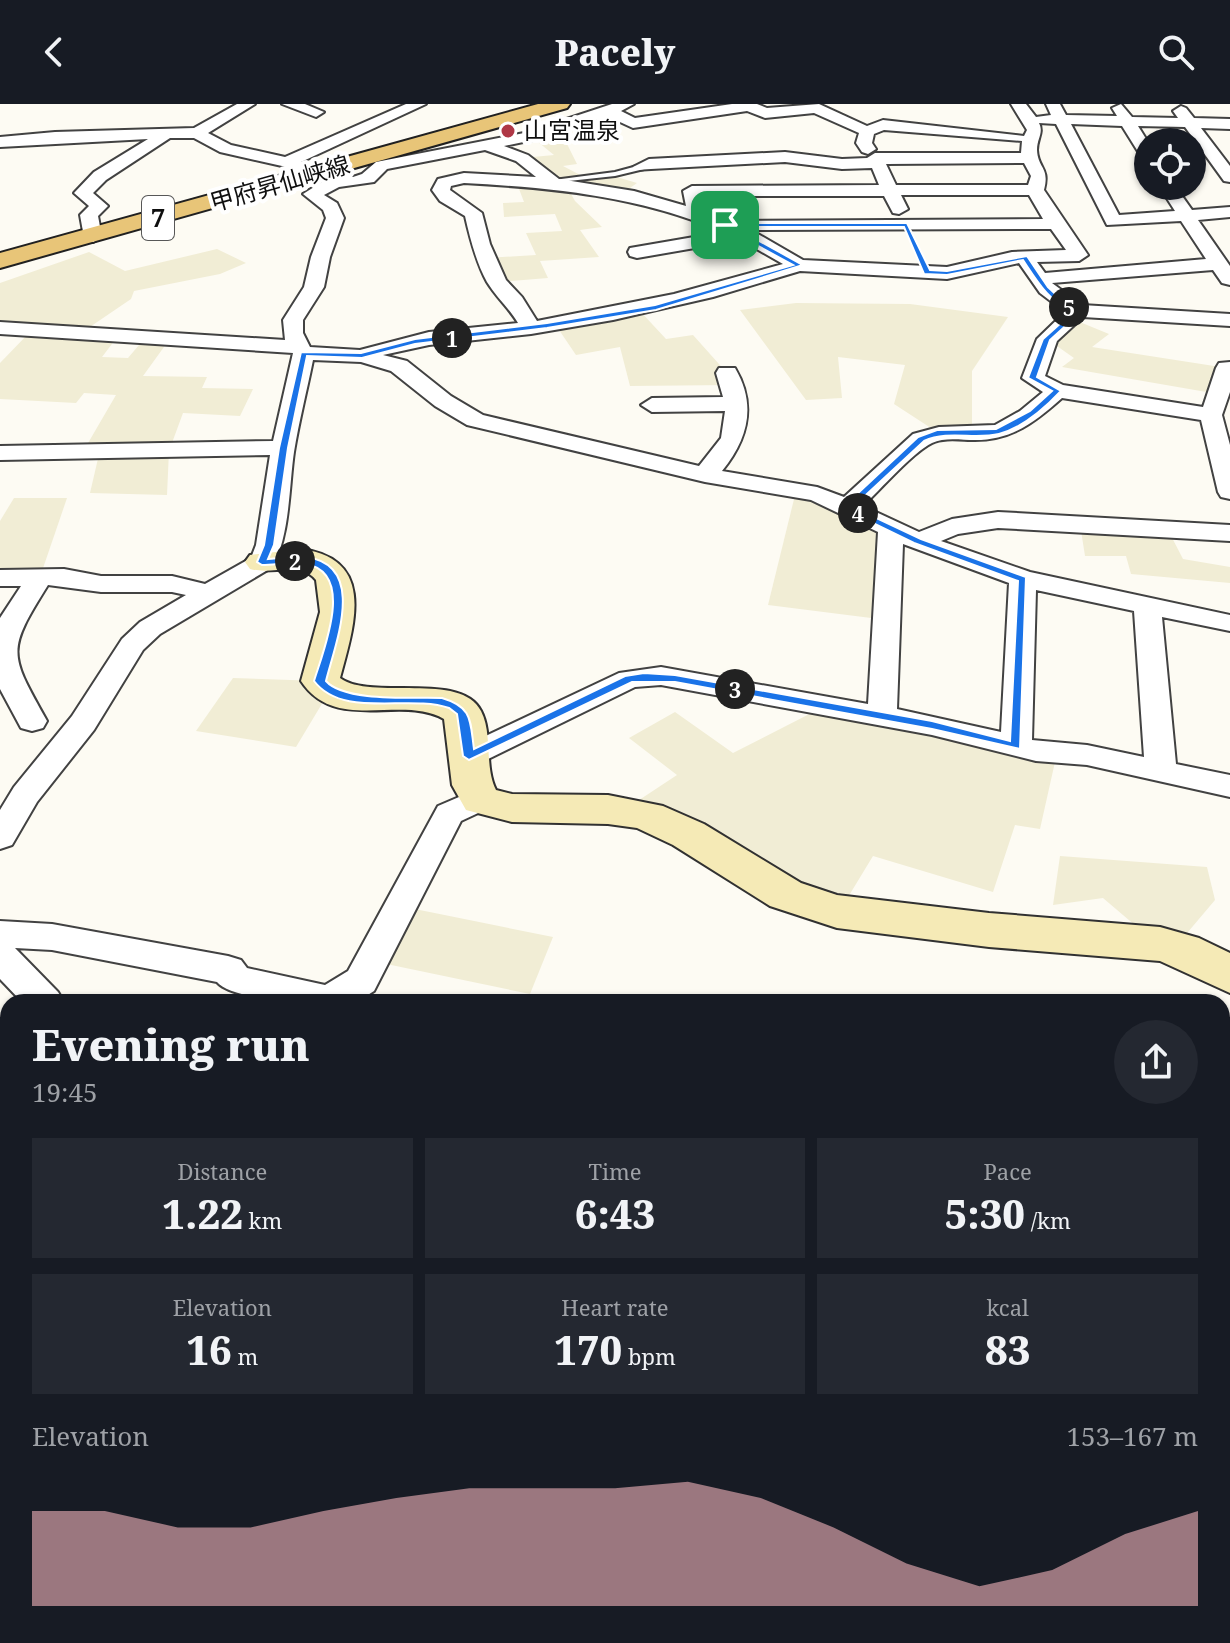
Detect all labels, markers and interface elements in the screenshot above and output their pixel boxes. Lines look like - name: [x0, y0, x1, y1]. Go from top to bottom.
- text: Pacely: [555, 28, 675, 77]
- icon: back: [32, 30, 76, 74]
- icon: search: [1154, 30, 1198, 74]
- place label: 山宮温泉: [524, 113, 620, 146]
- marker: 山宮温泉: [499, 122, 517, 140]
- map controls: [1134, 128, 1206, 200]
- button: locate: [1134, 128, 1206, 200]
- street label: 甲府昇仙峡線: [206, 147, 353, 218]
- pin: [691, 191, 759, 259]
- road number: 7: [142, 196, 174, 240]
- icon: arrive: [703, 203, 747, 247]
- pin: 5: [1049, 287, 1089, 327]
- text: 5: [1063, 292, 1075, 322]
- pin: 1: [432, 318, 472, 358]
- text: 1: [446, 323, 458, 353]
- pin: 4: [838, 493, 878, 533]
- text: 4: [852, 498, 864, 528]
- pin: 2: [275, 541, 315, 581]
- text: 2: [289, 546, 301, 576]
- pin: 3: [715, 669, 755, 709]
- text: 3: [729, 674, 741, 704]
- text: Evening run: [32, 1014, 310, 1074]
- button: share: [1114, 1020, 1198, 1104]
- text: 19:45: [32, 1074, 98, 1110]
- text: Distance: [177, 1156, 267, 1186]
- text: Time: [588, 1156, 642, 1186]
- text: Pace: [984, 1156, 1032, 1186]
- text: 1.22: [162, 1186, 243, 1241]
- text: 6:43: [575, 1186, 655, 1241]
- text: 5:30: [945, 1186, 1025, 1241]
- text: km: [243, 1205, 282, 1235]
- text: /km: [1025, 1205, 1071, 1235]
- text: Elevation: [173, 1292, 272, 1322]
- text: Heart rate: [561, 1292, 669, 1322]
- text: kcal: [986, 1292, 1029, 1322]
- text: 16: [186, 1322, 232, 1377]
- text: 170: [554, 1322, 622, 1377]
- text: 83: [985, 1322, 1030, 1377]
- text: m: [232, 1341, 258, 1371]
- text: bpm: [622, 1341, 676, 1371]
- text: Elevation: [32, 1418, 149, 1454]
- text: 153–167 m: [1066, 1418, 1198, 1454]

